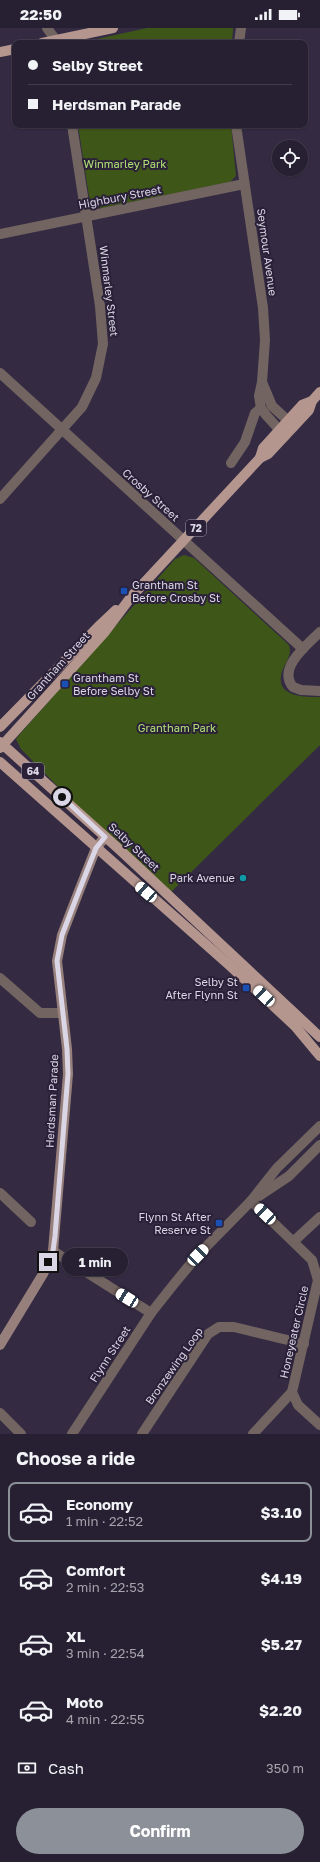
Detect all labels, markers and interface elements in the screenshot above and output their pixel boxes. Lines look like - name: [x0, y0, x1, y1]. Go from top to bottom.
- text: 22:50: [20, 5, 62, 23]
- text: Selby Street: [52, 56, 143, 74]
- text: Herdsman Parade: [52, 95, 181, 113]
- map controls: [272, 140, 308, 176]
- button: locate: [272, 140, 308, 176]
- park label: Winmarley Park: [84, 157, 166, 170]
- street label: Highbury Street: [77, 182, 163, 211]
- street label: Seymour Avenue: [255, 207, 280, 297]
- street label: Winmarley Street: [97, 245, 122, 337]
- street label: Crosby Street: [120, 466, 182, 524]
- road number: 72: [186, 520, 206, 536]
- place label: Grantham St Before Crosby St: [132, 578, 220, 604]
- marker: Grantham St Before Crosby St: [119, 586, 129, 596]
- street label: Grantham Street: [24, 629, 92, 702]
- place label: Grantham St Before Selby St: [73, 671, 154, 697]
- marker: Grantham St Before Selby St: [60, 679, 70, 689]
- park label: Grantham Park: [138, 721, 216, 734]
- road number: 64: [22, 763, 44, 779]
- route start: [53, 788, 71, 806]
- street label: Selby Street: [106, 820, 163, 874]
- place label: Park Avenue: [170, 871, 235, 884]
- marker: Park Avenue: [238, 873, 248, 883]
- car: [133, 880, 159, 904]
- place label: Selby St After Flynn St: [165, 975, 238, 1001]
- marker: Selby St After Flynn St: [241, 983, 251, 993]
- car: [251, 983, 277, 1009]
- street label: Herdsman Parade: [43, 1054, 60, 1148]
- car: [252, 1201, 278, 1227]
- place label: Flynn St After Reserve St: [138, 1210, 212, 1236]
- marker: Flynn St After Reserve St: [214, 1218, 224, 1228]
- car: [185, 1242, 211, 1268]
- callout: 1 min: [62, 1248, 128, 1276]
- route end: [39, 1253, 57, 1271]
- text: 1 min: [79, 1254, 111, 1270]
- street label: Honeyeater Circle: [277, 1284, 310, 1379]
- car: [114, 1287, 140, 1309]
- street label: Flynn Street: [86, 1323, 133, 1384]
- street label: Bronzewing Loop: [142, 1324, 205, 1407]
- text: Choose a ride: [16, 1447, 135, 1469]
- icon: car: [18, 1494, 54, 1530]
- text: Economy: [66, 1495, 133, 1513]
- text: $3.10: [261, 1503, 302, 1521]
- text: 1 min · 22:52: [66, 1513, 143, 1529]
- icon: car: [18, 1560, 54, 1596]
- text: Comfort: [66, 1561, 125, 1579]
- text: $4.19: [261, 1569, 302, 1587]
- text: 2 min · 22:53: [66, 1579, 144, 1595]
- icon: car: [18, 1626, 54, 1662]
- text: XL: [66, 1627, 85, 1645]
- text: $5.27: [261, 1635, 302, 1653]
- text: 3 min · 22:54: [66, 1645, 145, 1661]
- icon: car: [18, 1692, 54, 1728]
- text: Moto: [66, 1693, 103, 1711]
- text: $2.20: [259, 1701, 302, 1719]
- text: 4 min · 22:55: [66, 1711, 145, 1727]
- icon: cash: [16, 1757, 38, 1779]
- text: Cash: [48, 1759, 84, 1777]
- text: 350 m: [266, 1760, 304, 1776]
- button: Confirm: [16, 1808, 304, 1854]

